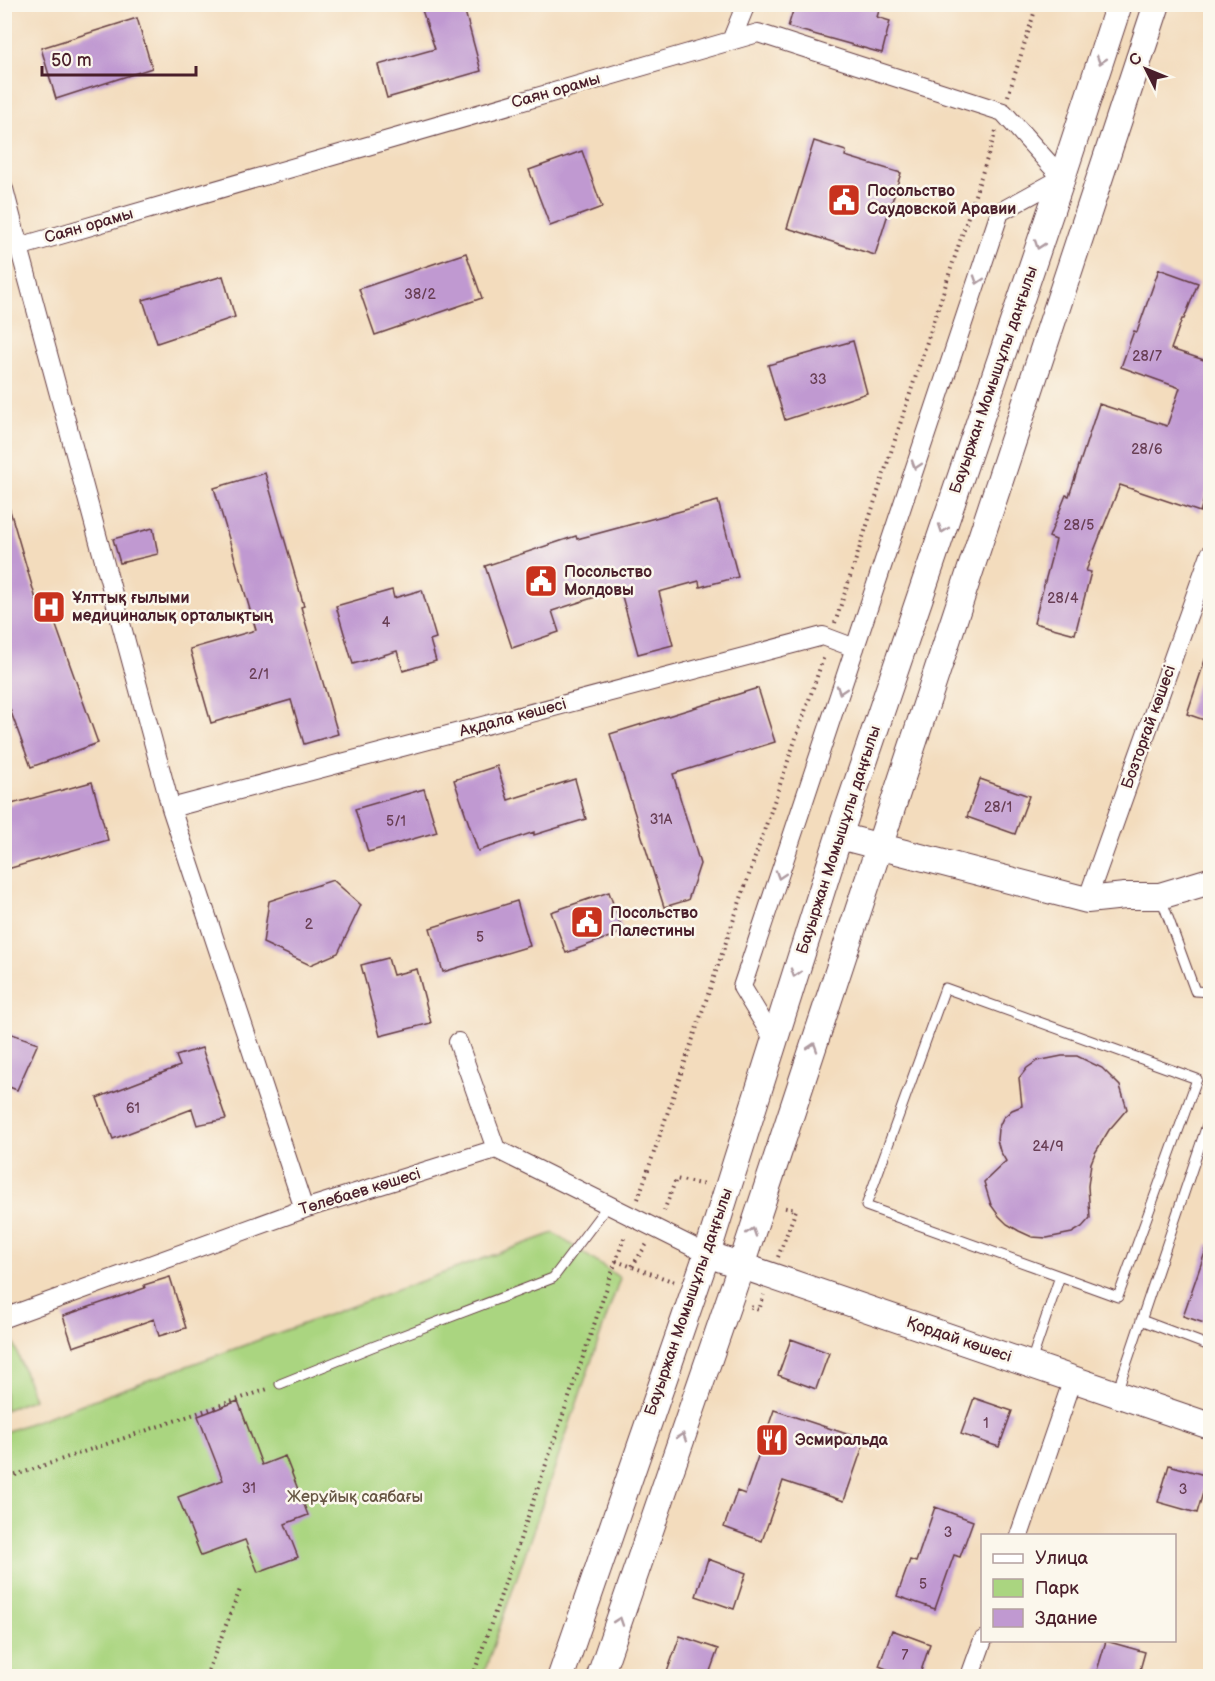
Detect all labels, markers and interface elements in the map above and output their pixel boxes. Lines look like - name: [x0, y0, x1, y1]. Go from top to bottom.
- scale bar: [42, 39, 196, 77]
- north arrow: [1116, 39, 1176, 99]
- text: С: [1125, 49, 1147, 70]
- text: 50 m: [51, 50, 92, 71]
- one-way arrow: [1096, 54, 1108, 65]
- street label: Саян орамы: [509, 69, 603, 113]
- public building icon: Посольство Саудовской Аравии: [826, 182, 862, 218]
- place label: Посольство Саудовской Аравии: [867, 182, 1016, 219]
- street label: Саян орамы: [42, 204, 136, 248]
- one-way arrow: [1034, 239, 1047, 250]
- street label: Бауыржан Момышұлы даңғылы: [946, 264, 1042, 496]
- one-way arrow: [972, 274, 985, 285]
- house number: 38/2: [404, 286, 436, 303]
- house number: 28/7: [1132, 348, 1162, 365]
- house number: 33: [809, 371, 827, 388]
- house number: 28/6: [1131, 441, 1163, 458]
- one-way arrow: [911, 459, 923, 470]
- house number: 28/5: [1064, 517, 1094, 534]
- one-way arrow: [938, 523, 950, 534]
- public building icon: Посольство Молдовы: [523, 563, 559, 599]
- place label: Посольство Молдовы: [564, 563, 652, 600]
- hospital icon: Ұлттық ғылыми медициналық орталықтың: [31, 589, 67, 625]
- place label: Ұлттық ғылыми медициналық орталықтың: [72, 589, 274, 626]
- house number: 28/4: [1047, 590, 1079, 607]
- house number: 4: [382, 614, 391, 631]
- street label: Бозторғай көшесі: [1118, 663, 1180, 791]
- house number: 2/1: [249, 666, 269, 683]
- one-way arrow: [836, 684, 849, 695]
- street label: Ақдала көшесі: [457, 695, 569, 742]
- street label: Бауыржан Момышұлы даңғылы: [793, 723, 885, 957]
- house number: 28/1: [984, 799, 1012, 816]
- house number: 31А: [650, 811, 673, 828]
- house number: 5/1: [386, 813, 406, 830]
- one-way arrow: [774, 869, 787, 880]
- public building icon: Посольство Палестины: [569, 904, 605, 940]
- place label: Посольство Палестины: [610, 904, 698, 941]
- house number: 2: [305, 916, 314, 933]
- house number: 5: [476, 929, 484, 946]
- one-way arrow: [790, 967, 802, 978]
- one-way arrow: [806, 1042, 819, 1053]
- house number: 61: [126, 1100, 140, 1117]
- house number: 24/9: [1032, 1138, 1064, 1155]
- street label: Төлебаев көшесі: [297, 1164, 423, 1220]
- street label: Бауыржан Момышұлы даңғылы: [641, 1186, 737, 1418]
- one-way arrow: [745, 1227, 757, 1238]
- street label: Қордай көшесі: [904, 1313, 1014, 1367]
- house number: 1: [983, 1415, 989, 1432]
- restaurant icon: Эсмиральда: [754, 1422, 790, 1458]
- place label: Эсмиральда: [795, 1431, 889, 1450]
- one-way arrow: [675, 1432, 688, 1443]
- house number: 31: [242, 1480, 256, 1497]
- house number: 3: [1179, 1481, 1187, 1498]
- park label: Жерұйық саябағы: [287, 1488, 423, 1507]
- house number: 3: [944, 1524, 952, 1541]
- legend: [981, 1534, 1176, 1642]
- text: Улица: [1035, 1548, 1089, 1569]
- house number: 5: [919, 1576, 927, 1593]
- text: Парк: [1035, 1578, 1079, 1599]
- text: Здание: [1035, 1608, 1097, 1629]
- one-way arrow: [612, 1616, 625, 1627]
- house number: 7: [902, 1647, 909, 1664]

